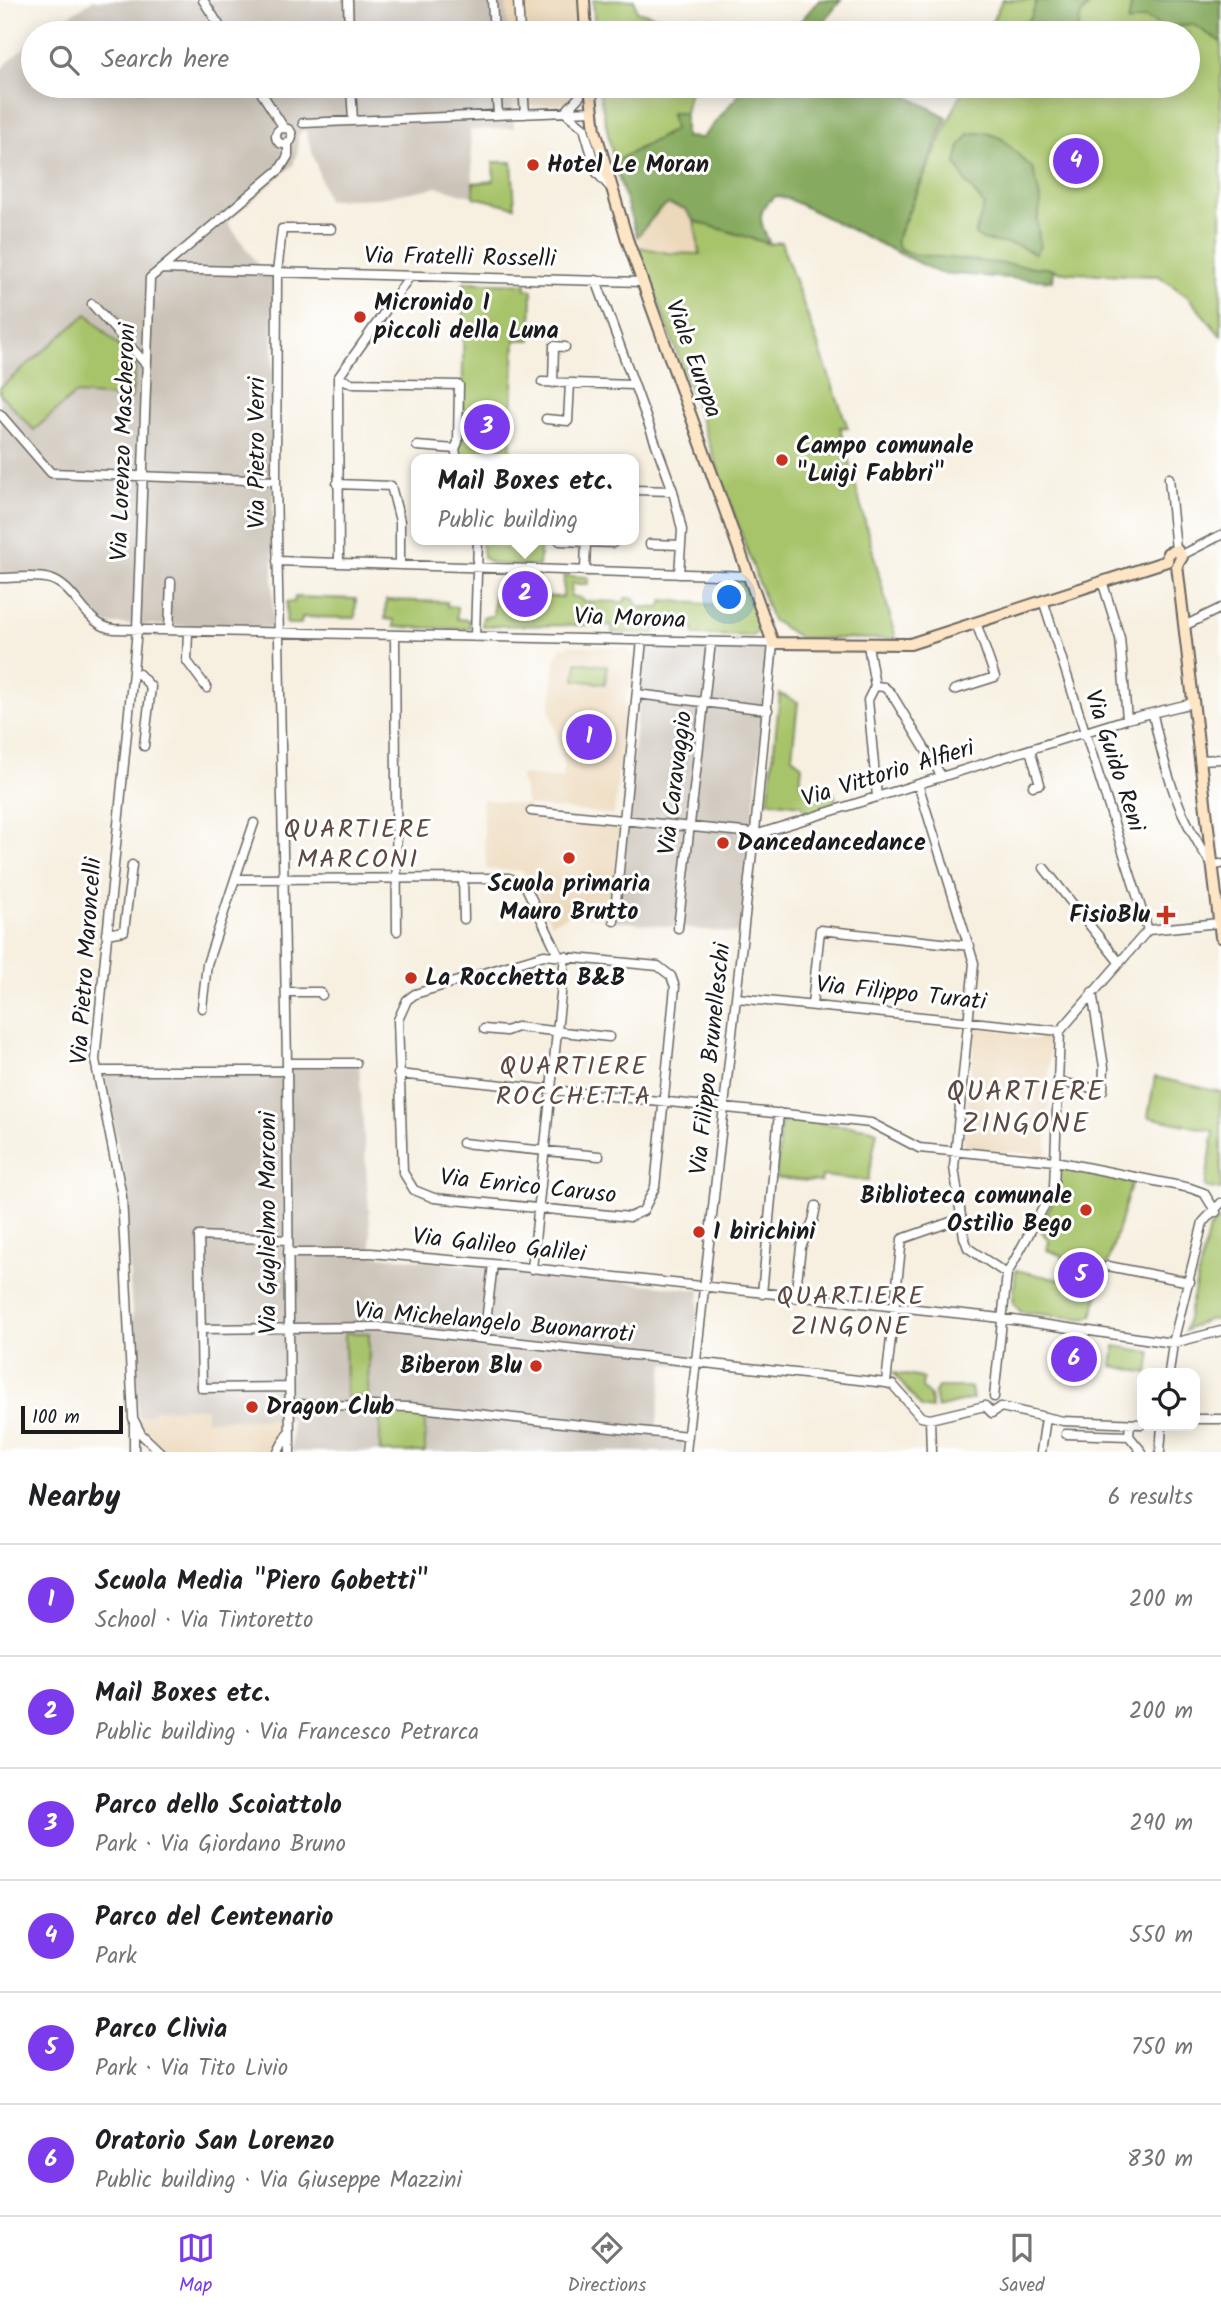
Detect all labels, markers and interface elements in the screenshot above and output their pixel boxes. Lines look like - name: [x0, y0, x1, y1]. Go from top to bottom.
- search box: [21, 21, 1200, 98]
- text: Search here: [101, 39, 229, 81]
- icon: search: [45, 41, 83, 79]
- pin: 4: [1053, 135, 1099, 187]
- place label: Hotel Le Moran: [547, 146, 709, 185]
- marker: Hotel Le Moran: [525, 157, 541, 173]
- street label: Via Fratelli Rosselli: [364, 237, 558, 279]
- place label: Micronido I piccoli della Luna: [373, 284, 559, 351]
- street label: Viale Europa: [654, 294, 732, 424]
- marker: Micronido I piccoli della Luna: [352, 309, 368, 325]
- street label: Via Lorenzo Mascheroni: [100, 321, 148, 562]
- street label: Via Pietro Verri: [238, 376, 277, 529]
- pin: 3: [464, 401, 510, 453]
- place label: Campo comunale "Luigi Fabbri": [796, 427, 974, 494]
- marker: Campo comunale "Luigi Fabbri": [774, 452, 790, 468]
- popup: [411, 454, 639, 545]
- text: Mail Boxes etc.: [437, 461, 613, 503]
- text: Public building: [437, 503, 578, 539]
- pin: 2: [502, 568, 548, 620]
- your location: [712, 580, 746, 614]
- street label: Via Morona: [573, 598, 687, 640]
- street label: Via Guido Reni: [1073, 685, 1156, 838]
- street label: Via Caravaggio: [648, 709, 704, 857]
- pin: 1: [566, 711, 612, 763]
- street label: Via Vittorio Alfieri: [797, 729, 981, 819]
- district label: QUARTIERE MARCONI: [284, 809, 432, 881]
- place label: Dancedancedance: [737, 824, 926, 863]
- marker: Dancedancedance: [715, 835, 731, 851]
- marker: Scuola primaria Mauro Brutto: [561, 850, 577, 866]
- street label: Via Pietro Maroncelli: [60, 855, 114, 1066]
- place label: Scuola primaria Mauro Brutto: [488, 865, 650, 932]
- place label: FisioBlu: [1069, 896, 1150, 935]
- marker: FisioBlu: [1156, 905, 1176, 925]
- street label: Via Filippo Brunelleschi: [679, 940, 743, 1177]
- place label: La Rocchetta B&B: [425, 959, 626, 998]
- street label: Via Filippo Turati: [814, 966, 989, 1022]
- marker: La Rocchetta B&B: [403, 970, 419, 986]
- district label: QUARTIERE ROCCHETTA: [496, 1046, 652, 1118]
- district label: QUARTIERE ZINGONE: [947, 1070, 1105, 1147]
- street label: Via Guglielmo Marconi: [249, 1110, 288, 1335]
- street label: Via Enrico Caruso: [438, 1158, 618, 1216]
- place label: Biblioteca comunale Ostilio Bego: [860, 1177, 1072, 1244]
- marker: Biblioteca comunale Ostilio Bego: [1078, 1202, 1094, 1218]
- place label: I birichini: [713, 1213, 816, 1252]
- street label: Via Galileo Galilei: [410, 1218, 589, 1275]
- marker: I birichini: [691, 1224, 707, 1240]
- pin: 5: [1058, 1249, 1104, 1301]
- district label: QUARTIERE ZINGONE: [777, 1276, 925, 1348]
- street label: Via Michelangelo Buonarroti: [353, 1291, 637, 1355]
- pin: 6: [1051, 1333, 1097, 1385]
- place label: Biberon Blu: [400, 1347, 522, 1386]
- marker: Biberon Blu: [528, 1358, 544, 1374]
- map controls: [1137, 1368, 1200, 1431]
- button: locate: [1137, 1368, 1200, 1431]
- place label: Dragon Club: [266, 1388, 395, 1427]
- marker: Dragon Club: [244, 1399, 260, 1415]
- scale bar: [21, 1403, 122, 1435]
- text: 100 m: [32, 1403, 80, 1433]
- text: Nearby: [28, 1474, 120, 1522]
- text: 6 results: [1108, 1480, 1193, 1516]
- text: Scuola Media "Piero Gobetti": [95, 1561, 428, 1603]
- text: 1: [48, 1582, 54, 1618]
- text: 200 m: [1129, 1582, 1193, 1618]
- text: School · Via Tintoretto: [95, 1603, 313, 1639]
- text: Mail Boxes etc.: [95, 1673, 270, 1715]
- text: 2: [44, 1694, 58, 1730]
- text: 200 m: [1129, 1694, 1193, 1730]
- text: Public building · Via Francesco Petrarca: [95, 1715, 479, 1751]
- text: Parco dello Scoiattolo: [95, 1785, 342, 1827]
- text: 3: [45, 1806, 57, 1842]
- text: 290 m: [1129, 1806, 1193, 1842]
- text: Park · Via Giordano Bruno: [95, 1827, 346, 1863]
- text: Parco del Centenario: [95, 1897, 333, 1939]
- text: 4: [45, 1918, 57, 1954]
- text: 550 m: [1129, 1918, 1193, 1954]
- text: Park: [95, 1939, 137, 1975]
- text: Parco Clivia: [95, 2009, 227, 2051]
- text: 5: [45, 2030, 57, 2066]
- text: 750 m: [1131, 2030, 1193, 2066]
- text: Park · Via Tito Livio: [95, 2051, 288, 2087]
- text: Oratorio San Lorenzo: [95, 2121, 334, 2163]
- text: 6: [45, 2142, 57, 2178]
- text: 830 m: [1127, 2142, 1193, 2178]
- text: Public building · Via Giuseppe Mazzini: [95, 2163, 462, 2199]
- tab: Map: [177, 2229, 215, 2301]
- tab: Directions: [568, 2229, 646, 2301]
- tab: Saved: [999, 2229, 1044, 2301]

